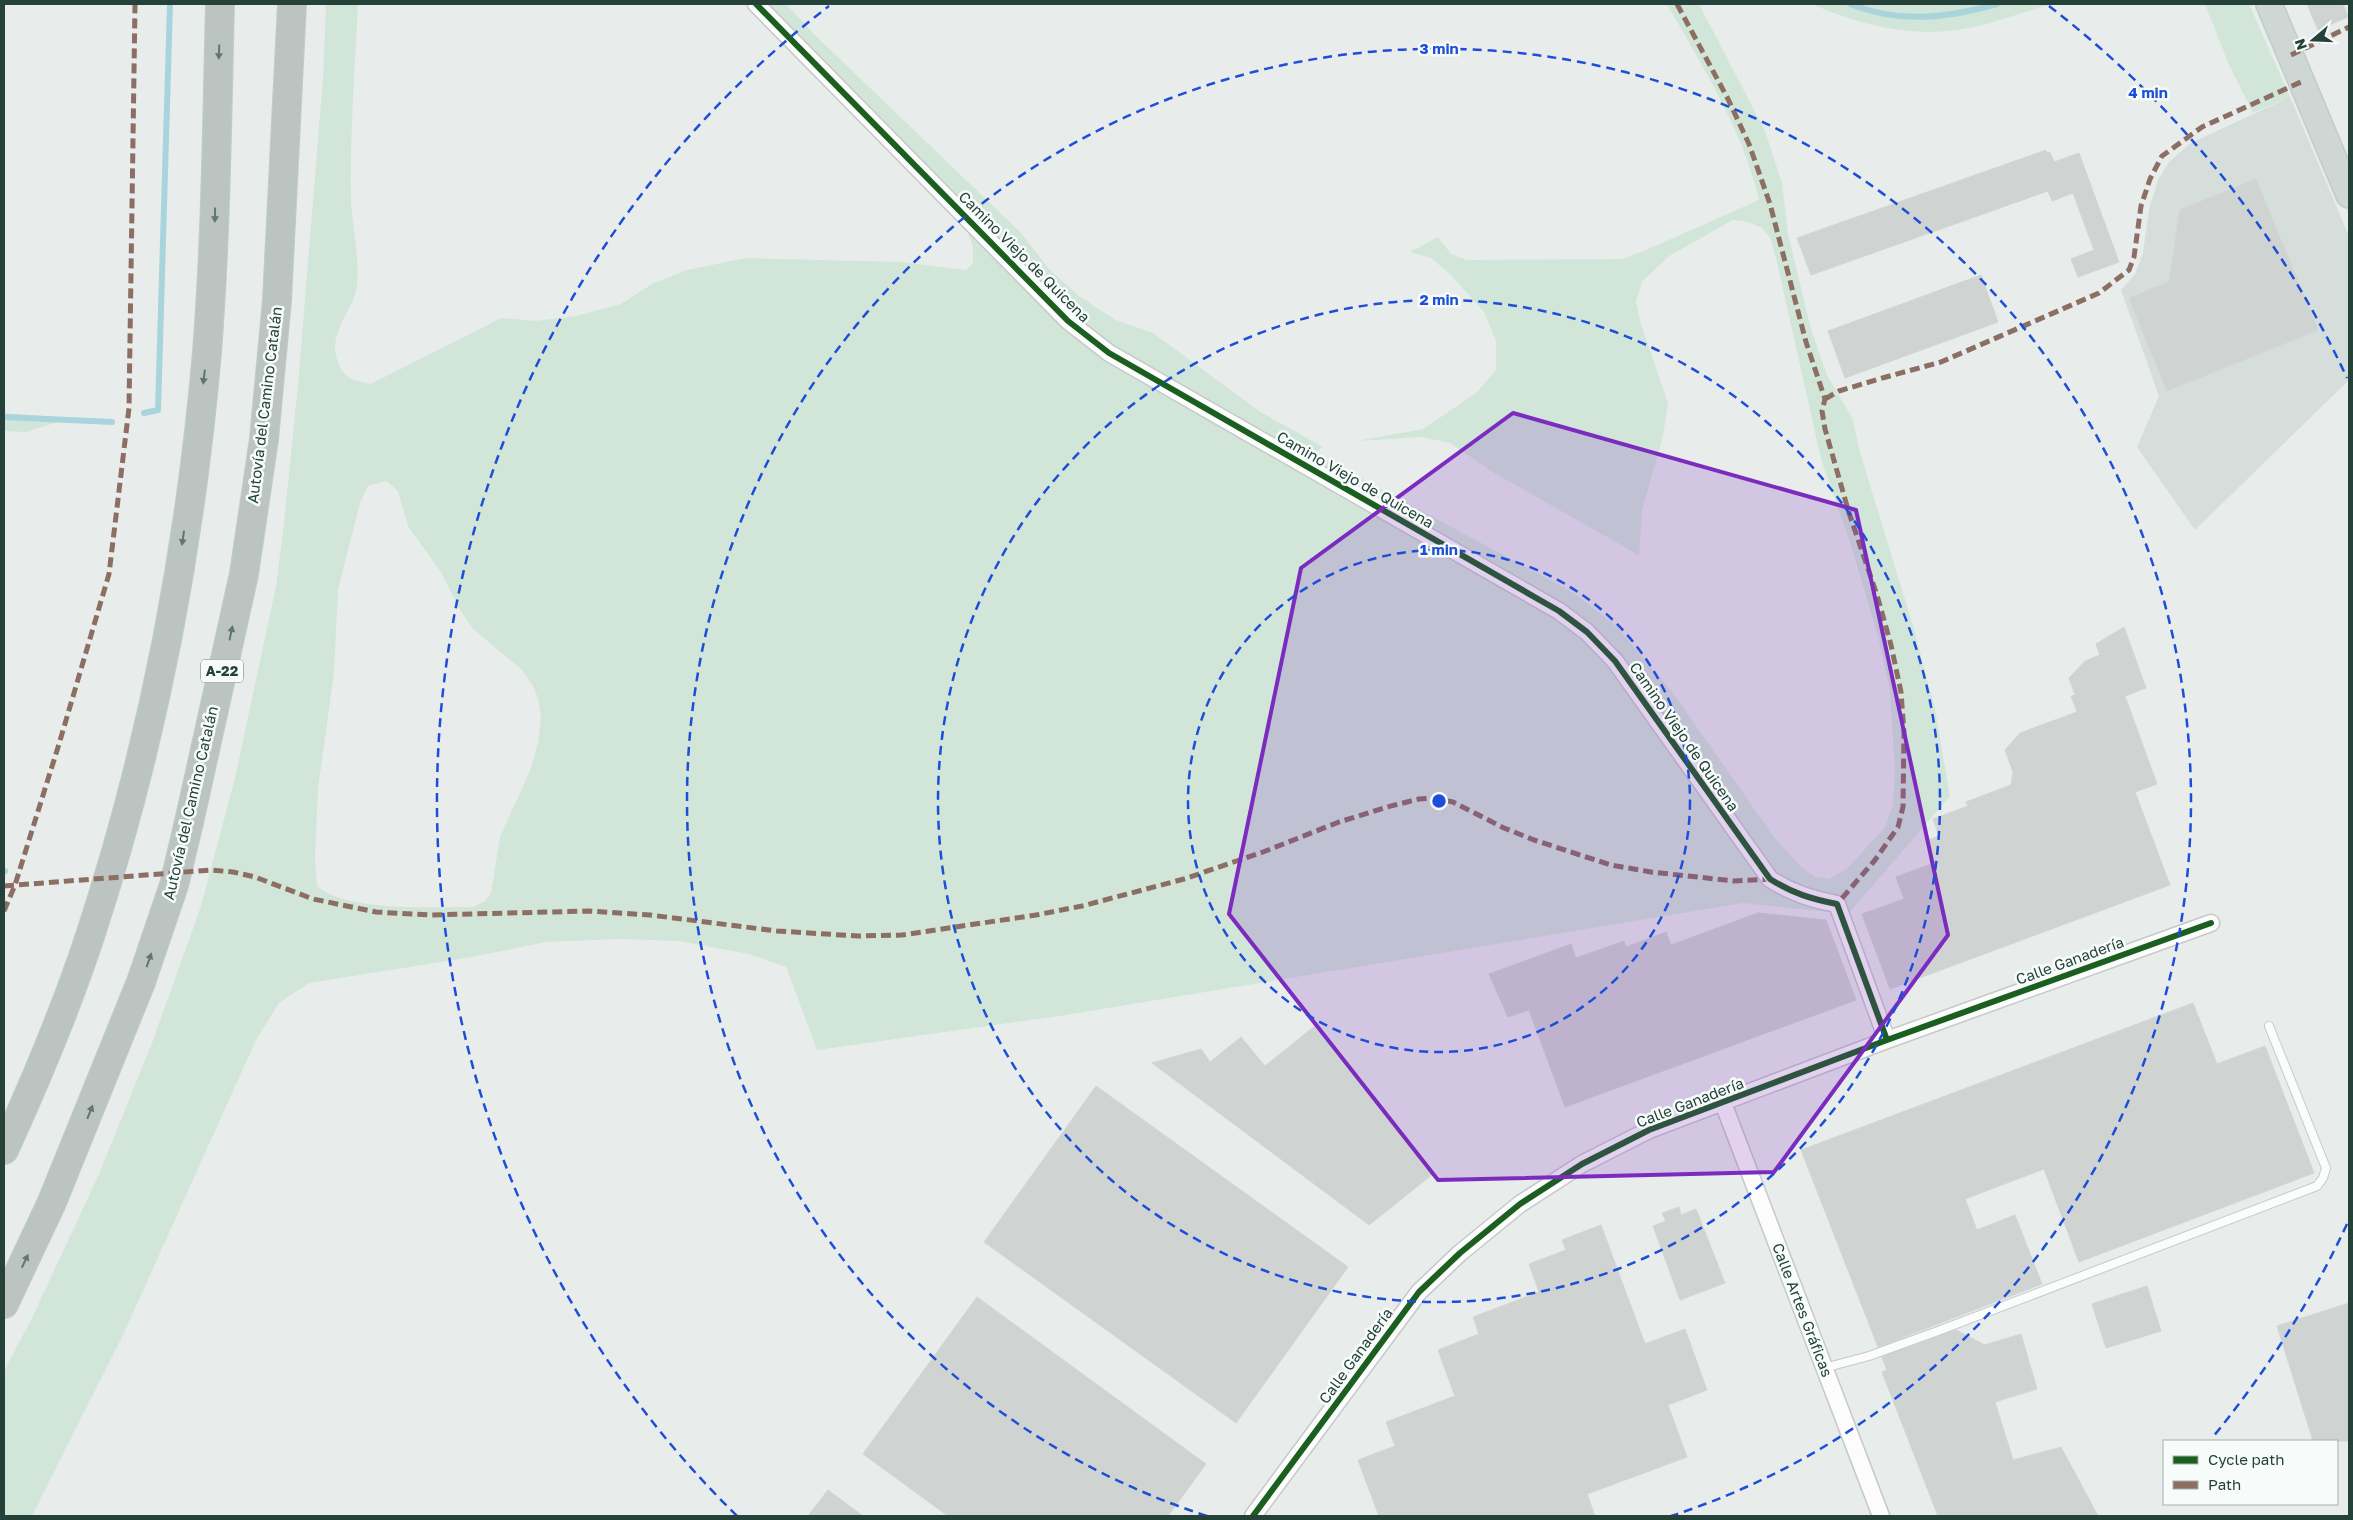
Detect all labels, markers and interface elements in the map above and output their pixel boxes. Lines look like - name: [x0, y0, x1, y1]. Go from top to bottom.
- north arrow: [2288, 15, 2338, 65]
- text: N: [2290, 37, 2310, 52]
- text: 3 min: [1419, 39, 1459, 57]
- one-way arrow: [215, 45, 223, 61]
- text: 4 min: [2128, 83, 2168, 101]
- street label: Camino Viejo de Quicena: [955, 187, 1094, 326]
- one-way arrow: [211, 207, 219, 223]
- text: 2 min: [1419, 290, 1459, 308]
- street label: Autovía del Camino Catalán: [243, 305, 285, 504]
- one-way arrow: [200, 369, 208, 385]
- street label: Camino Viejo de Quicena: [1274, 427, 1437, 531]
- one-way arrow: [179, 530, 187, 546]
- text: 1 min: [1420, 540, 1458, 558]
- one-way arrow: [227, 626, 235, 641]
- street label: Camino Viejo de Quicena: [1626, 658, 1743, 814]
- road number: A-22: [201, 659, 243, 682]
- street label: Autovía del Camino Catalán: [159, 704, 221, 901]
- centre of rings: [1430, 792, 1448, 810]
- street label: Calle Ganadería: [2013, 932, 2126, 988]
- one-way arrow: [145, 952, 153, 967]
- street label: Calle Ganadería: [1633, 1073, 1746, 1131]
- one-way arrow: [86, 1104, 94, 1119]
- street label: Calle Artes Gráficas: [1769, 1240, 1837, 1379]
- one-way arrow: [22, 1254, 30, 1268]
- street label: Calle Ganadería: [1315, 1304, 1396, 1407]
- legend: [2163, 1440, 2338, 1505]
- text: Cycle path: [2208, 1450, 2284, 1468]
- text: Path: [2208, 1475, 2241, 1493]

